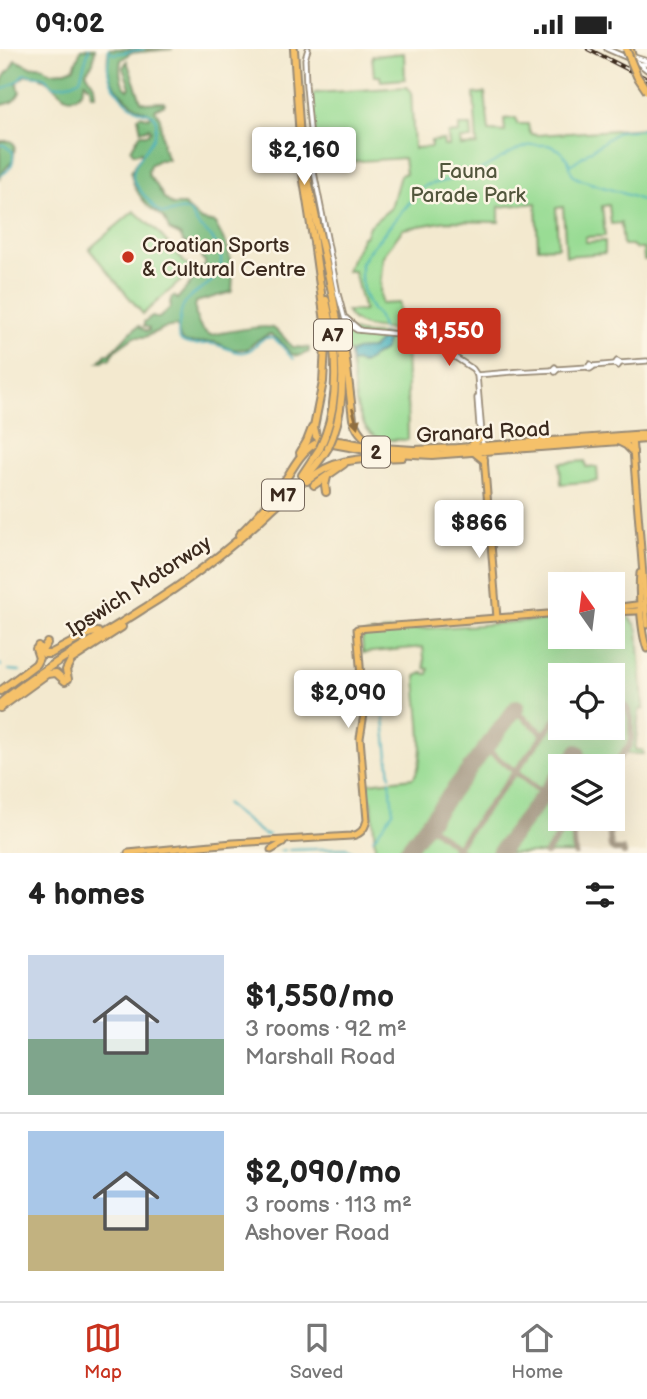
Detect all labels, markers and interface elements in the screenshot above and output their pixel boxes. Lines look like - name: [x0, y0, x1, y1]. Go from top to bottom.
- text: 09:02: [35, 9, 104, 40]
- pin: $2,160: [247, 127, 361, 187]
- text: $2,160: [268, 136, 340, 164]
- park label: Fauna Parade Park: [410, 159, 526, 208]
- place label: Croatian Sports & Cultural Centre: [142, 233, 306, 282]
- marker: Croatian Sports & Cultural Centre: [120, 249, 136, 265]
- pin: $1,550: [392, 309, 506, 368]
- text: $1,550: [414, 317, 484, 345]
- road number: A7: [314, 319, 352, 351]
- one-way arrow: [350, 407, 361, 429]
- street label: Granard Road: [415, 417, 551, 448]
- road number: 2: [362, 437, 390, 467]
- road number: M7: [262, 479, 304, 511]
- pin: $866: [438, 501, 520, 560]
- text: $866: [451, 509, 507, 537]
- street label: Ipswich Motorway: [62, 530, 216, 642]
- north arrow: [548, 572, 625, 649]
- map controls: [548, 572, 625, 831]
- button: locate: [548, 663, 625, 740]
- pin: $2,090: [291, 671, 405, 730]
- text: $2,090: [310, 679, 386, 707]
- button: layers: [548, 754, 625, 831]
- icon: filters: [581, 876, 619, 914]
- text: 4 homes: [28, 877, 145, 913]
- text: $1,550/mo: [245, 979, 394, 1015]
- icon: home: [84, 983, 168, 1067]
- text: 3 rooms · 92 m²: [245, 1015, 407, 1043]
- text: Marshall Road: [245, 1043, 395, 1071]
- text: $2,090/mo: [245, 1155, 401, 1191]
- icon: home: [84, 1159, 168, 1243]
- text: 3 rooms · 113 m²: [245, 1191, 412, 1219]
- text: Ashover Road: [245, 1219, 390, 1247]
- tab: Map: [84, 1319, 122, 1384]
- tab: Saved: [290, 1319, 343, 1384]
- tab: Home: [511, 1319, 563, 1384]

